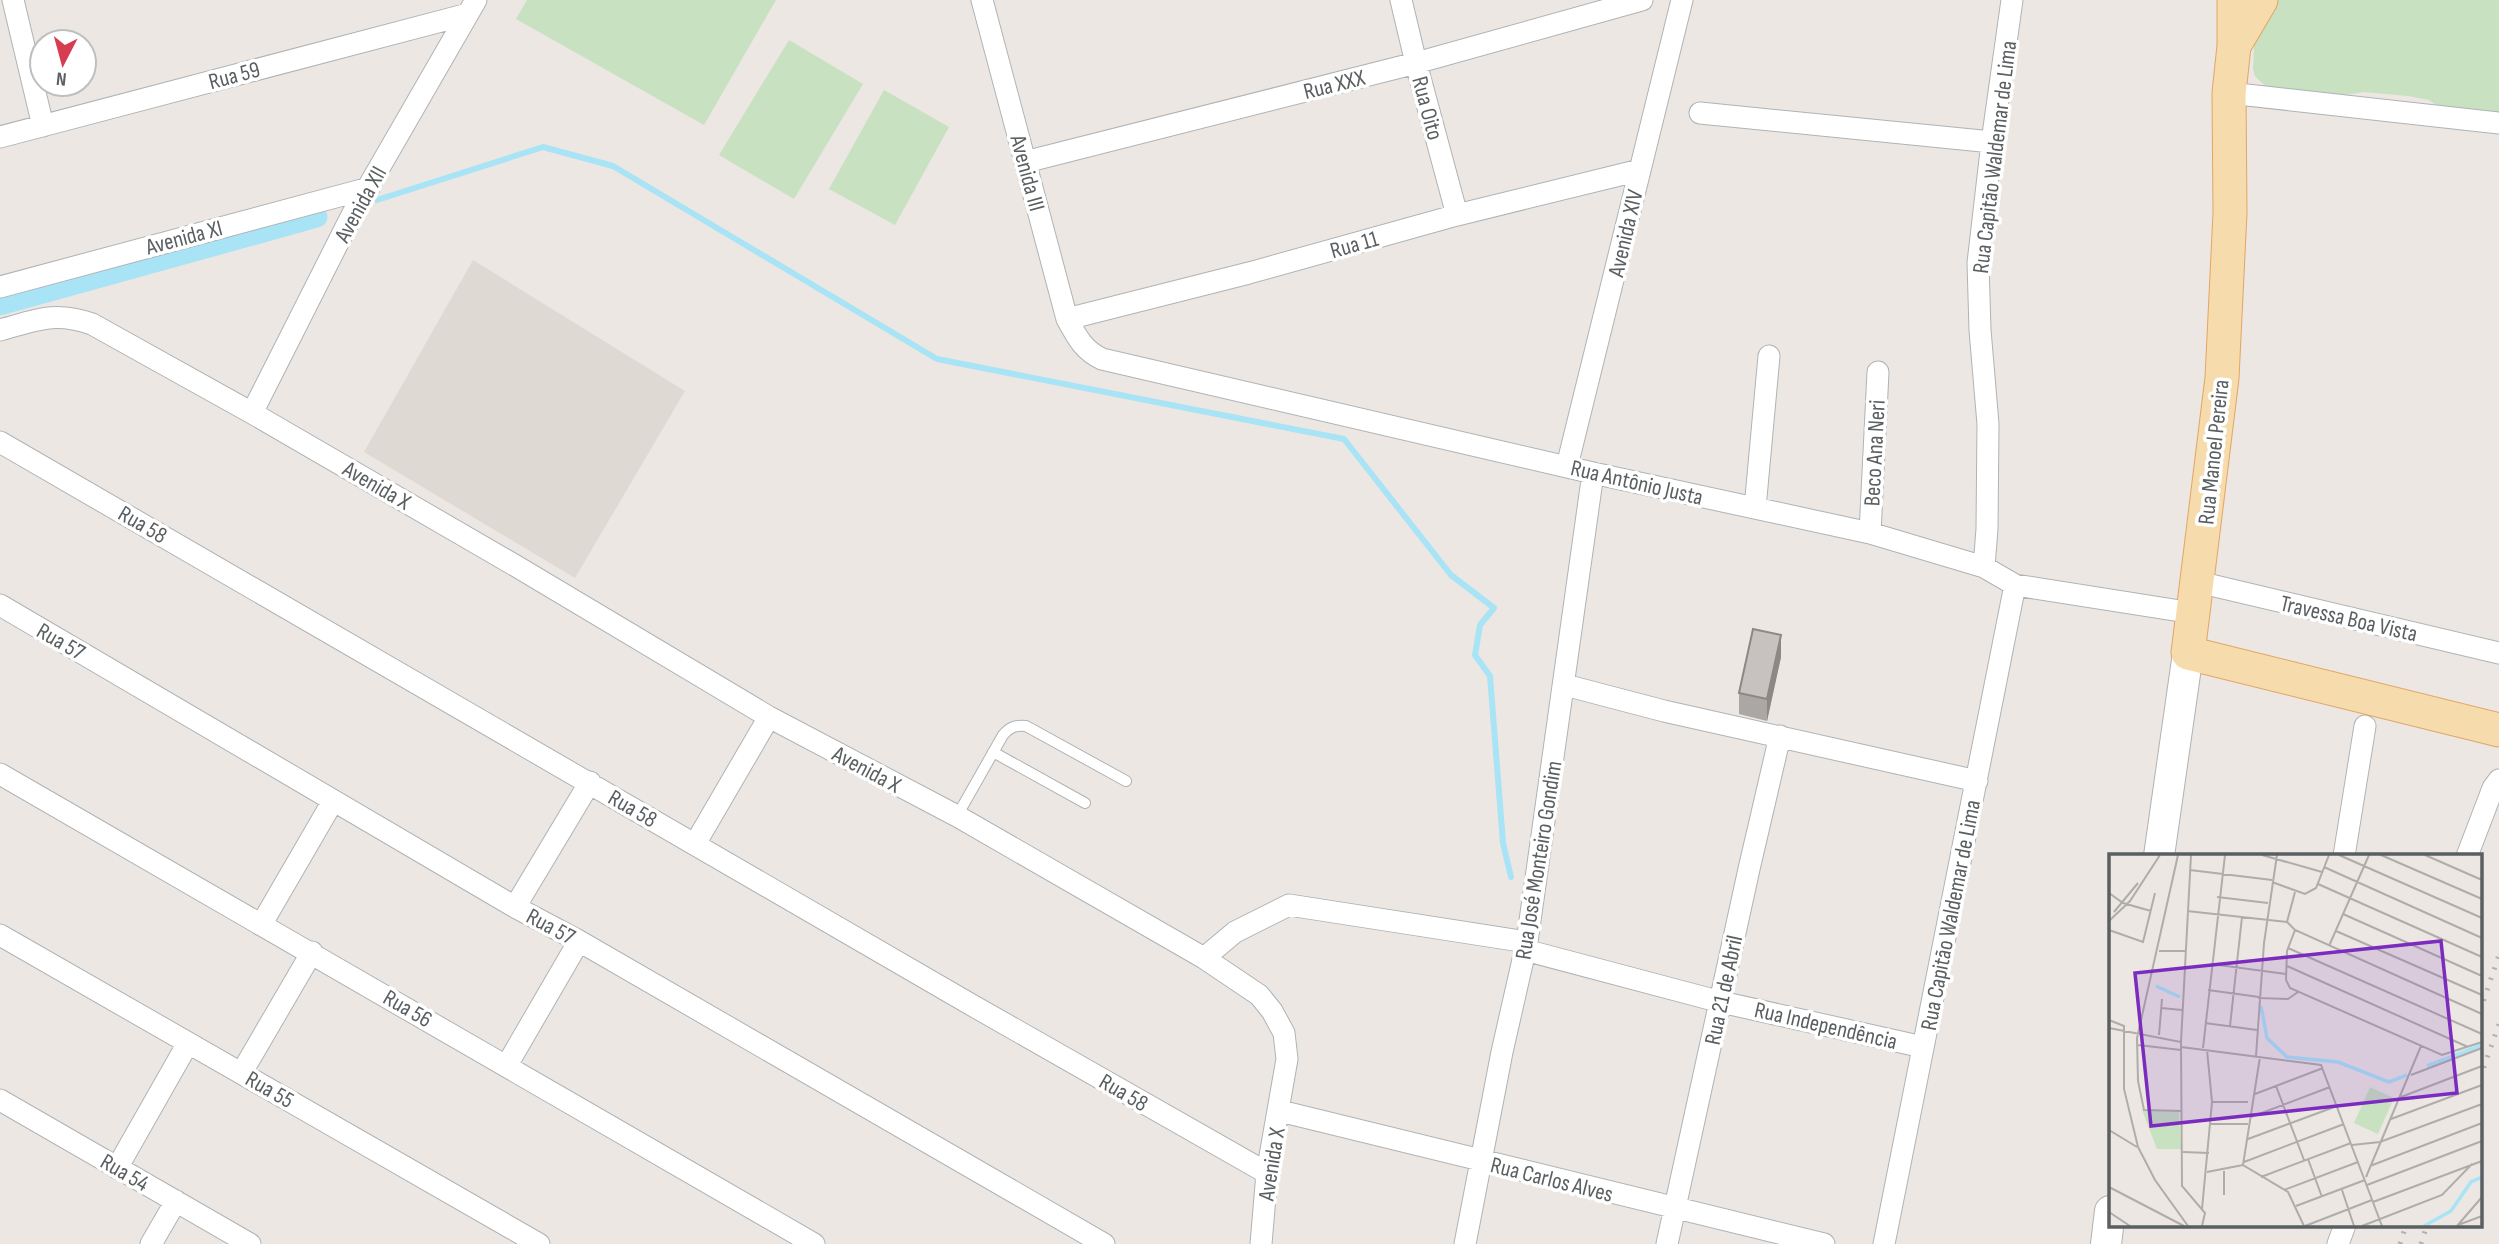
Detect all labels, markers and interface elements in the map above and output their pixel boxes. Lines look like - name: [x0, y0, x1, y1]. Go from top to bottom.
- north arrow: [28, 28, 98, 98]
- street label: Rua Capitão Waldemar de Lima: [1967, 39, 2023, 275]
- street label: Rua 59: [205, 56, 263, 96]
- street label: Rua XXX: [1301, 64, 1368, 106]
- text: N: [55, 66, 68, 90]
- street label: Rua Oito: [1405, 73, 1449, 143]
- street label: Avenida III: [1003, 131, 1051, 214]
- street label: Avenida XII: [328, 162, 393, 248]
- street label: Avenida XIV: [1602, 186, 1650, 280]
- street label: Avenida XI: [142, 214, 226, 262]
- street label: Rua 11: [1327, 225, 1382, 265]
- street label: Rua Manoel Pereira: [2192, 378, 2236, 526]
- street label: Beco Ana Neri: [1858, 399, 1892, 507]
- street label: Rua Antônio Justa: [1568, 454, 1706, 512]
- street label: Avenida X: [337, 455, 416, 517]
- street label: Rua 58: [113, 500, 172, 550]
- street label: Travessa Boa Vista: [2277, 590, 2420, 648]
- street label: Rua 57: [31, 617, 90, 667]
- street label: Avenida X: [827, 740, 906, 800]
- street label: Rua José Monteiro Gondim: [1509, 759, 1569, 961]
- street label: Rua 58: [603, 784, 662, 834]
- street label: Rua Capitão Waldemar de Lima: [1915, 798, 1987, 1033]
- inset map: [2109, 854, 2482, 1226]
- street label: Rua 57: [521, 903, 580, 951]
- street label: Rua 21 de Abril: [1699, 933, 1749, 1048]
- street label: Rua 56: [378, 984, 437, 1034]
- street label: Rua Independência: [1752, 996, 1900, 1056]
- street label: Rua 55: [240, 1065, 299, 1115]
- street label: Rua 58: [1094, 1068, 1153, 1118]
- street label: Avenida X: [1252, 1125, 1292, 1204]
- street label: Rua 54: [95, 1148, 154, 1198]
- street label: Rua Carlos Alves: [1488, 1151, 1616, 1209]

